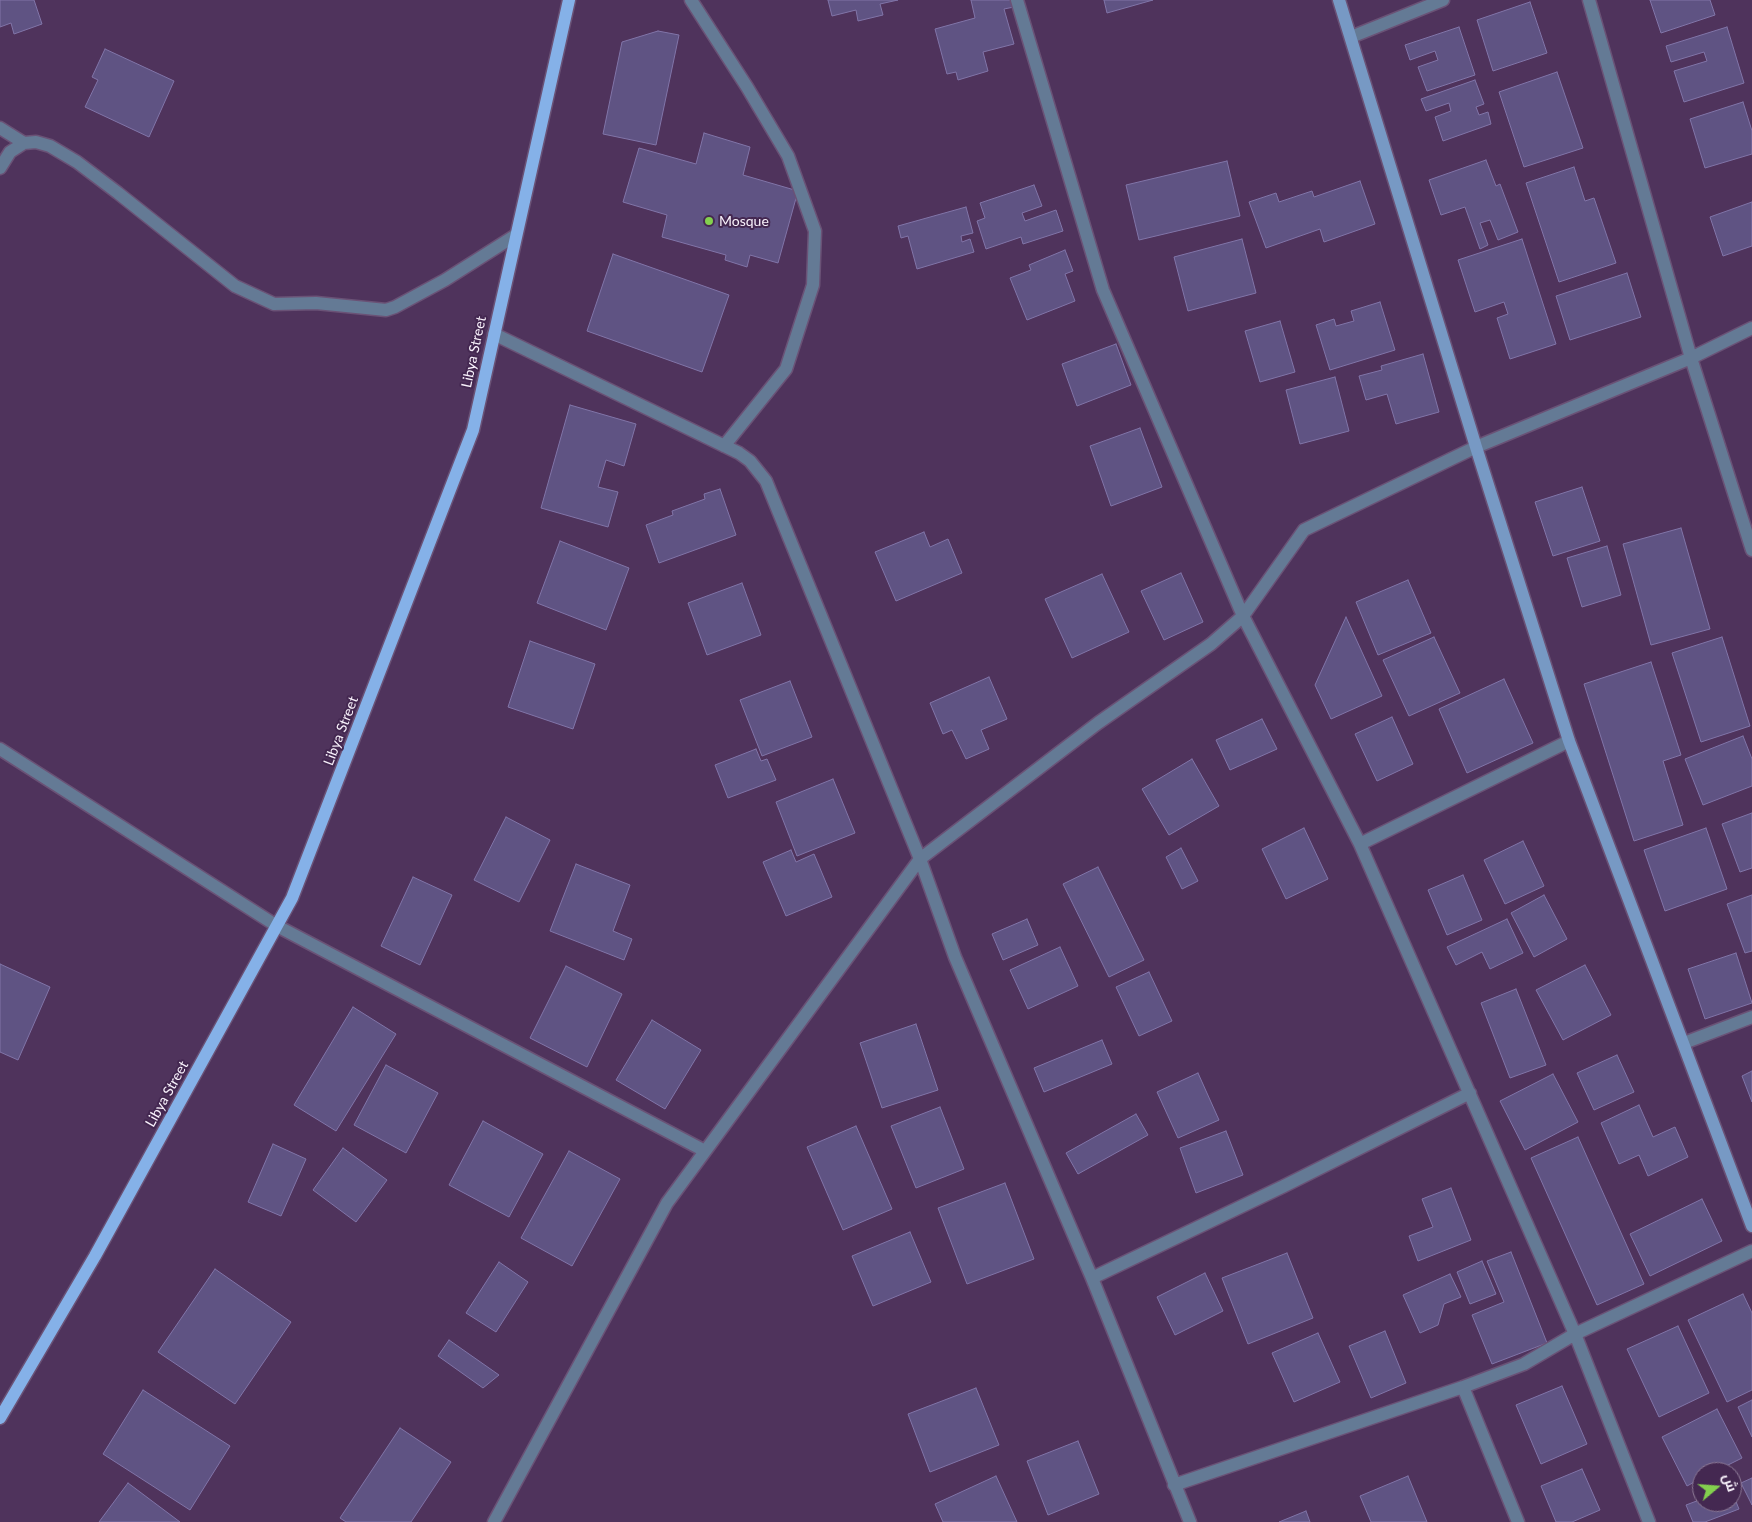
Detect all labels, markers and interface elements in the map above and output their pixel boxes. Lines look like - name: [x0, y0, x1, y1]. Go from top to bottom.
- place label: Mosque: [719, 213, 769, 229]
- marker: Mosque: [703, 215, 715, 227]
- street label: Libya Street: [458, 315, 490, 389]
- street label: Libya Street: [320, 694, 362, 768]
- street label: Libya Street: [142, 1058, 192, 1130]
- north arrow: [1692, 1462, 1742, 1512]
- text: ش: [1720, 1471, 1742, 1494]

